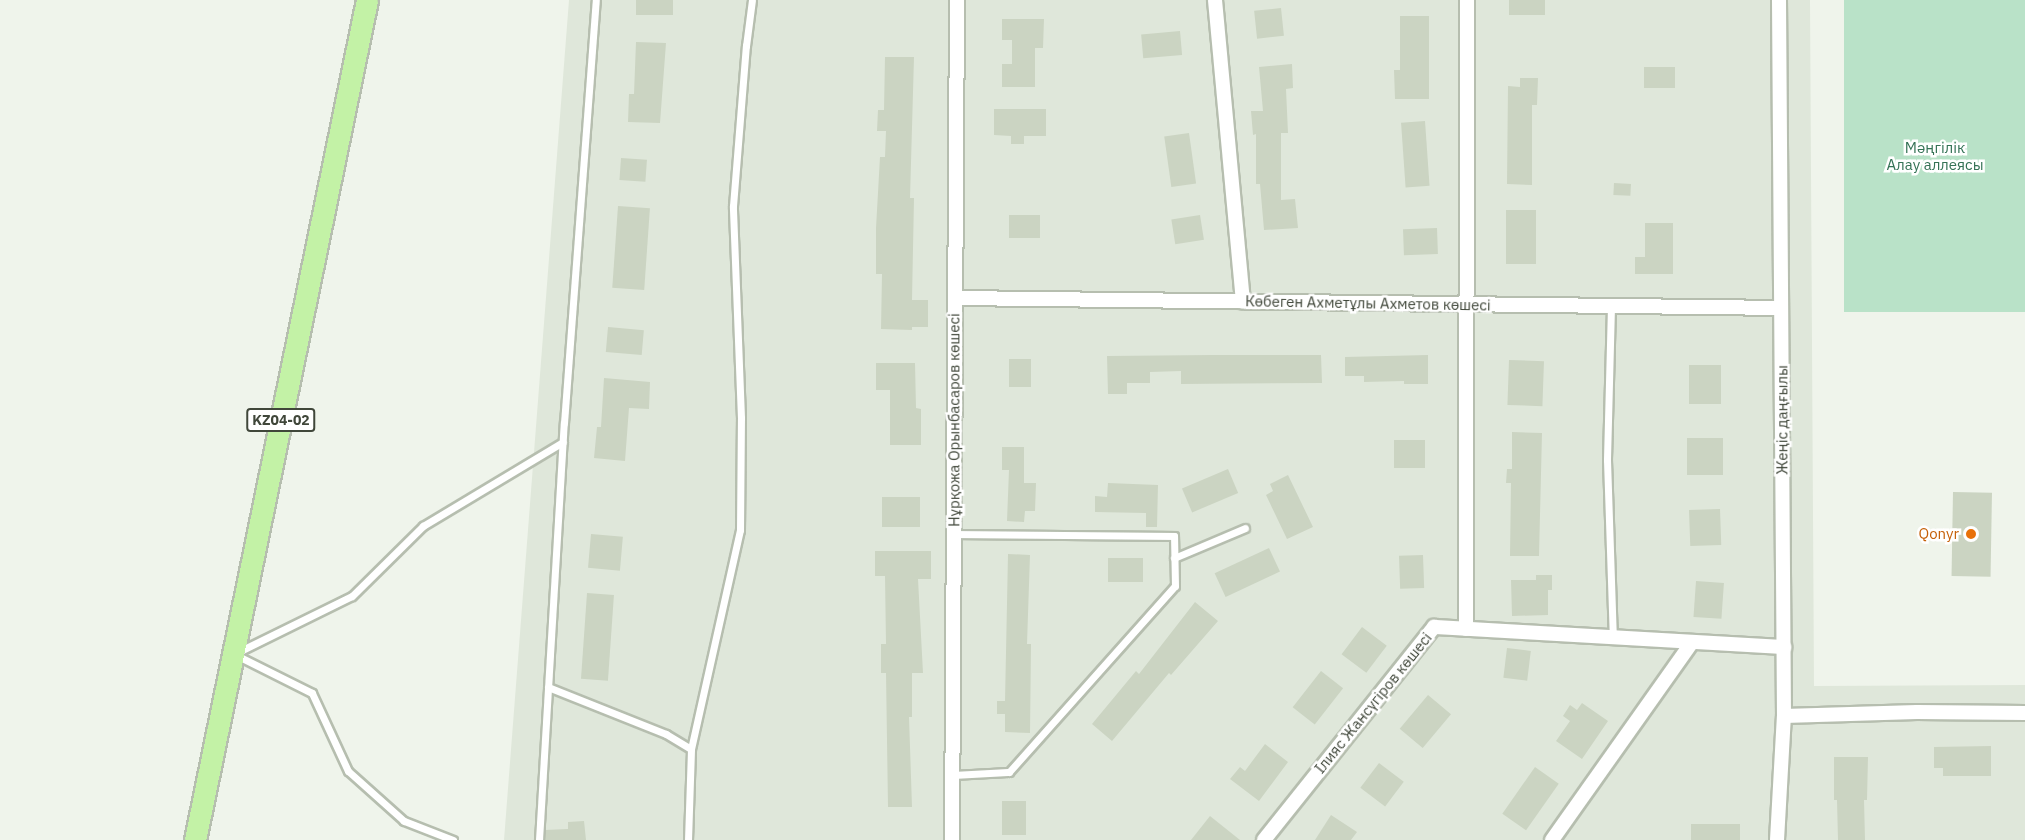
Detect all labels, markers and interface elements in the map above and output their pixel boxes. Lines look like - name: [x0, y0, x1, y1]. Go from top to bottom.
- park label: Мәңгілік Алау аллеясы: [1886, 138, 1984, 173]
- street label: Көбеген Ахметұлы Ахметов көшесі: [1245, 292, 1491, 314]
- street label: Нұрқожа Орынбасаров көшесі: [945, 313, 963, 527]
- street label: Жеңіс даңғылы: [1773, 365, 1791, 475]
- road number: KZ04-02: [245, 409, 317, 431]
- place label: Qonyr: [1919, 525, 1959, 543]
- marker: Qonyr: [1964, 527, 1978, 541]
- street label: Ілияс Жансүгіров көшесі: [1311, 629, 1435, 777]

